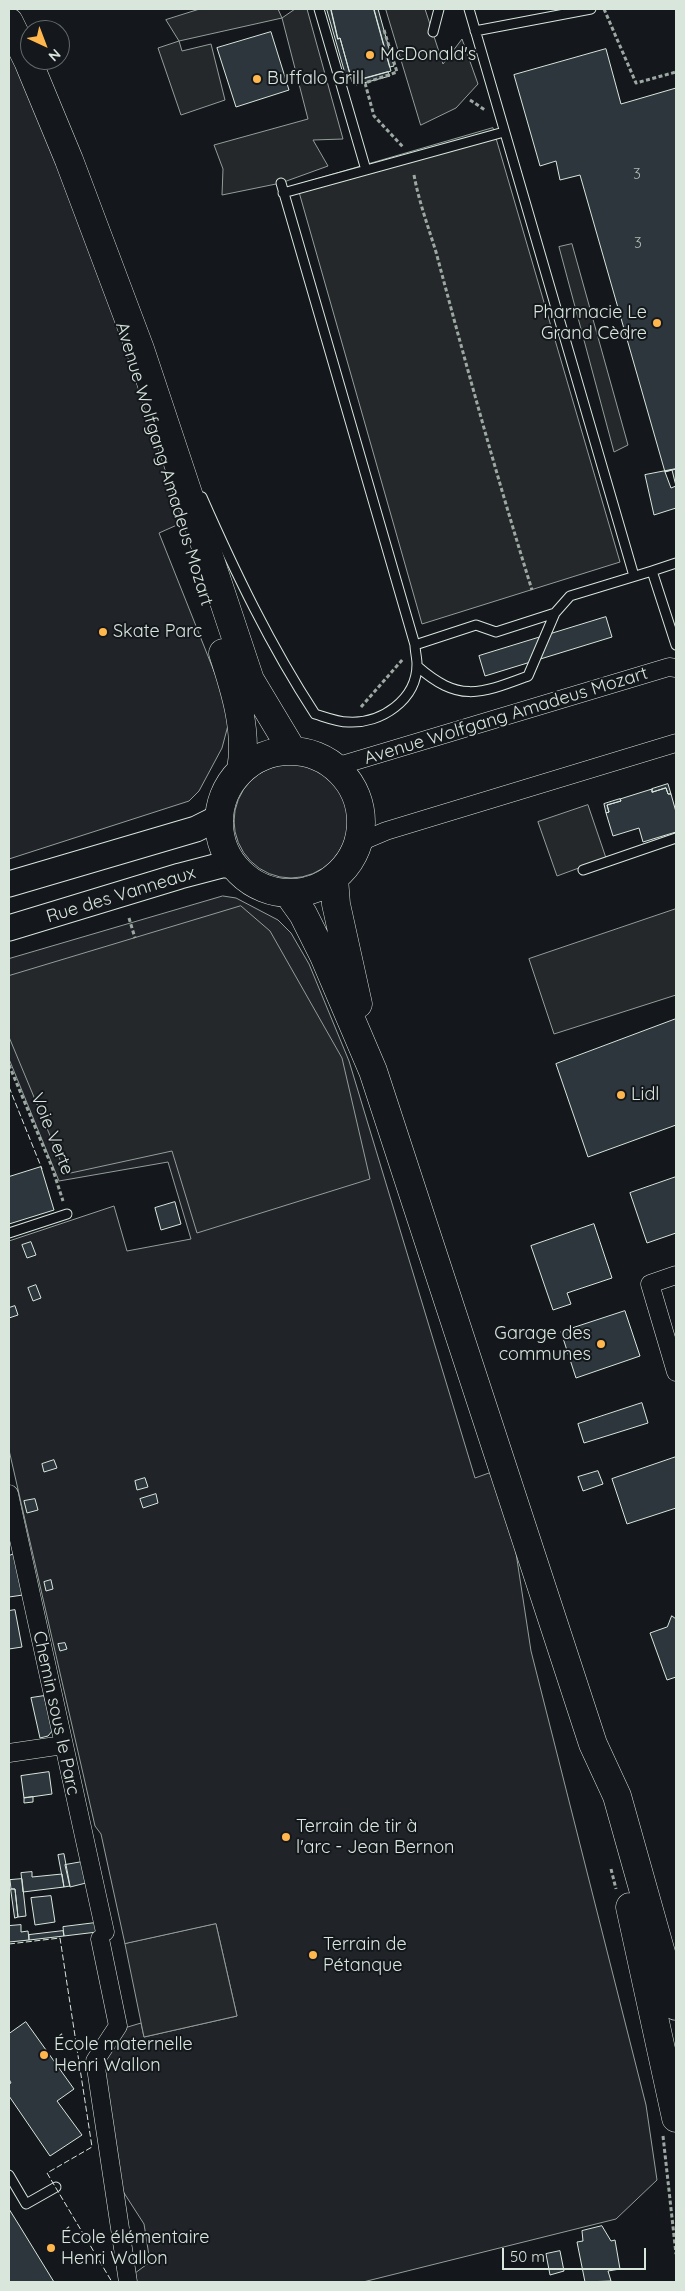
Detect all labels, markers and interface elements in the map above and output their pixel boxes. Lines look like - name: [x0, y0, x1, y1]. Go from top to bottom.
- north arrow: [20, 20, 70, 70]
- place label: McDonald's: [380, 44, 476, 66]
- text: N: [45, 45, 64, 65]
- marker: McDonald's: [364, 49, 376, 61]
- place label: Buffalo Grill: [267, 68, 364, 90]
- marker: Buffalo Grill: [251, 73, 263, 85]
- house number: 3: [633, 165, 641, 183]
- house number: 3: [634, 234, 642, 252]
- place label: Pharmacie Le Grand Cèdre: [533, 302, 647, 344]
- marker: Pharmacie Le Grand Cèdre: [651, 317, 663, 329]
- street label: Avenue Wolfgang Amadeus Mozart: [110, 320, 218, 608]
- place label: Skate Parc: [113, 621, 202, 643]
- marker: Skate Parc: [97, 626, 109, 638]
- street label: Avenue Wolfgang Amadeus Mozart: [362, 662, 650, 770]
- street label: Rue des Vanneaux: [44, 862, 198, 928]
- place label: Lidl: [631, 1084, 659, 1106]
- marker: Lidl: [615, 1089, 627, 1101]
- street label: Voie Verte: [26, 1090, 78, 1178]
- place label: Garage des communes: [494, 1323, 591, 1366]
- marker: Garage des communes: [595, 1338, 607, 1350]
- street label: Chemin sous le Parc: [28, 1629, 84, 1797]
- place label: Terrain de tir à l'arc - Jean Bernon: [296, 1816, 454, 1858]
- marker: Terrain de tir à l'arc - Jean Bernon: [280, 1831, 292, 1843]
- place label: Terrain de Pétanque: [323, 1934, 407, 1976]
- marker: Terrain de Pétanque: [307, 1949, 319, 1961]
- place label: École maternelle Henri Wallon: [54, 2034, 193, 2076]
- marker: École maternelle Henri Wallon: [38, 2049, 50, 2061]
- place label: École élémentaire Henri Wallon: [61, 2227, 209, 2270]
- scale bar: [505, 2238, 649, 2270]
- marker: École élémentaire Henri Wallon: [45, 2242, 57, 2254]
- text: 50 m: [510, 2247, 545, 2266]

